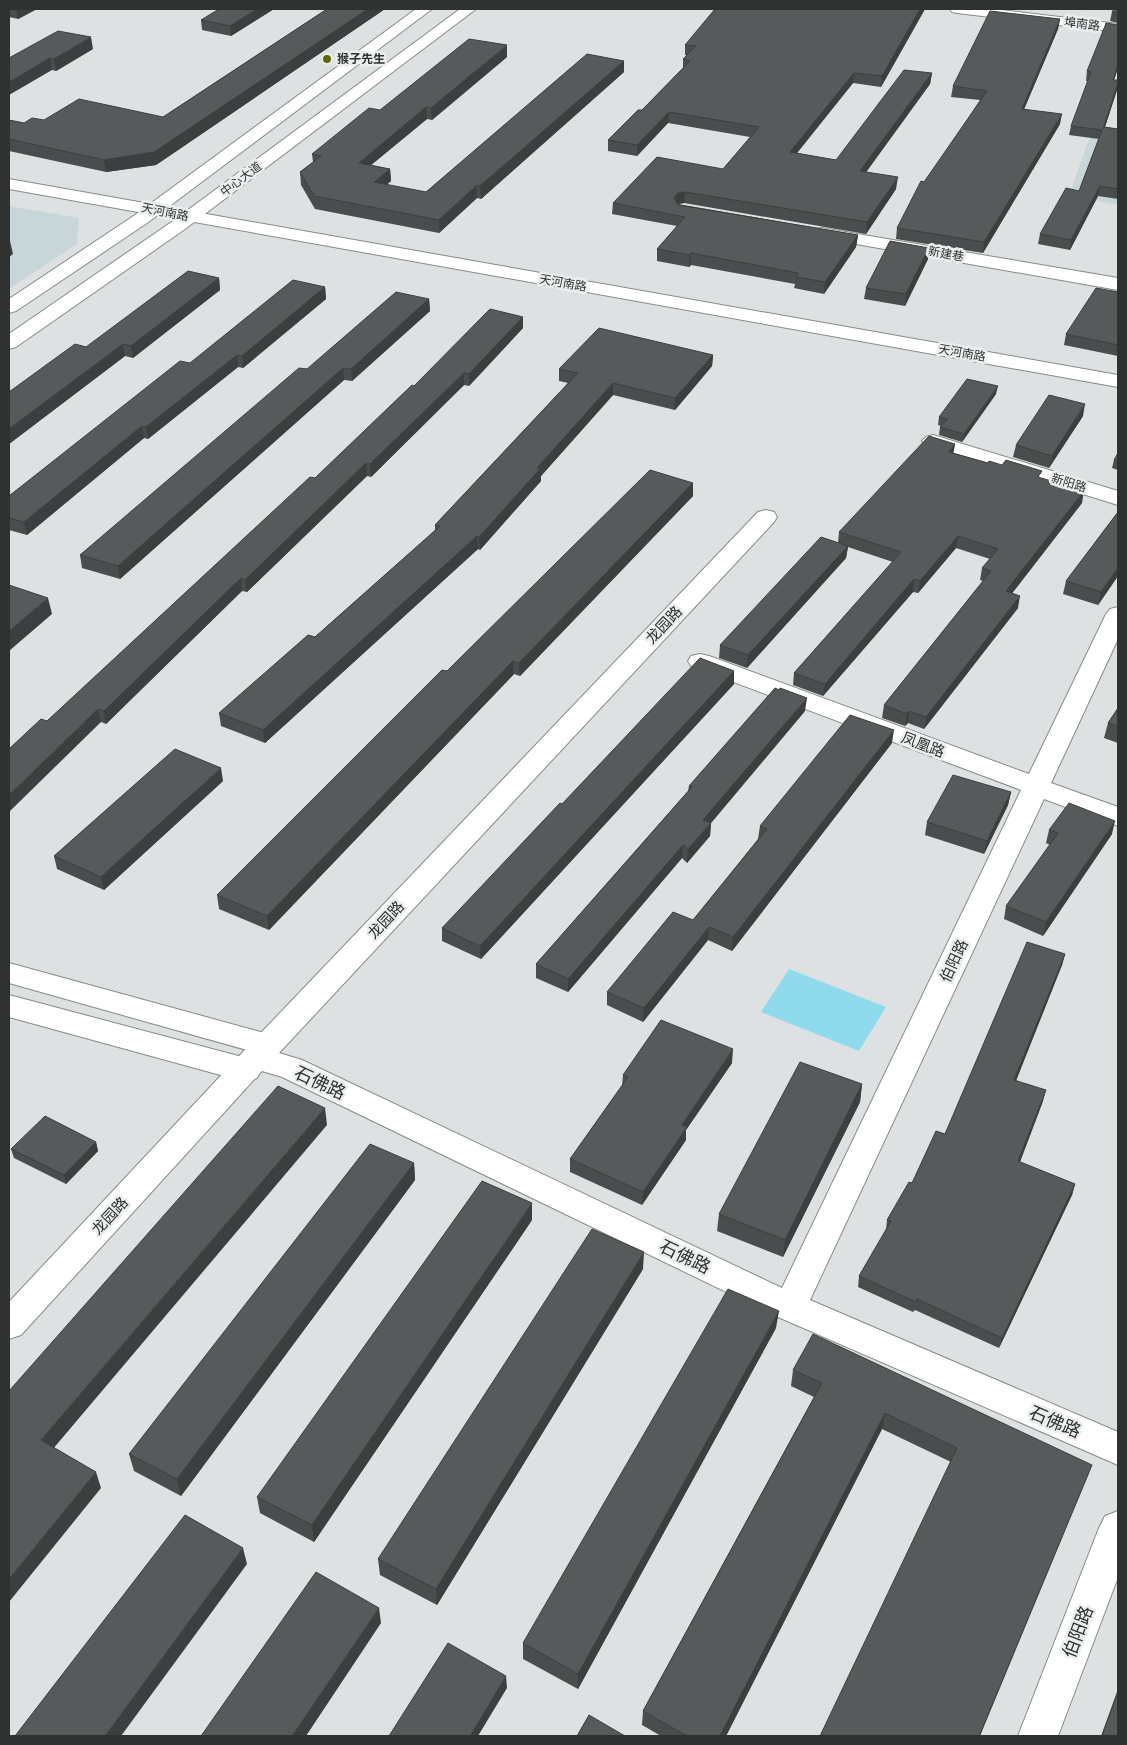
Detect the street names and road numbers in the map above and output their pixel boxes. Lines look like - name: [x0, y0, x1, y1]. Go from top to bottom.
- street label: 埠南路: [1063, 15, 1101, 33]
- street label: 中心大道: [218, 159, 264, 199]
- street label: 天河南路: [140, 201, 190, 223]
- street label: 新建巷: [927, 244, 965, 264]
- street label: 天河南路: [538, 272, 588, 294]
- street label: 天河南路: [937, 342, 987, 364]
- street label: 新阳路: [1050, 471, 1088, 495]
- street label: 龙园路: [642, 602, 686, 648]
- street label: 凤凰路: [899, 729, 947, 761]
- street label: 龙园路: [364, 897, 408, 943]
- street label: 伯阳路: [936, 937, 972, 985]
- street label: 石佛路: [291, 1062, 349, 1104]
- street label: 龙园路: [88, 1193, 132, 1239]
- street label: 石佛路: [656, 1235, 714, 1279]
- street label: 石佛路: [1026, 1401, 1084, 1443]
- street label: 伯阳路: [1058, 1603, 1098, 1661]

